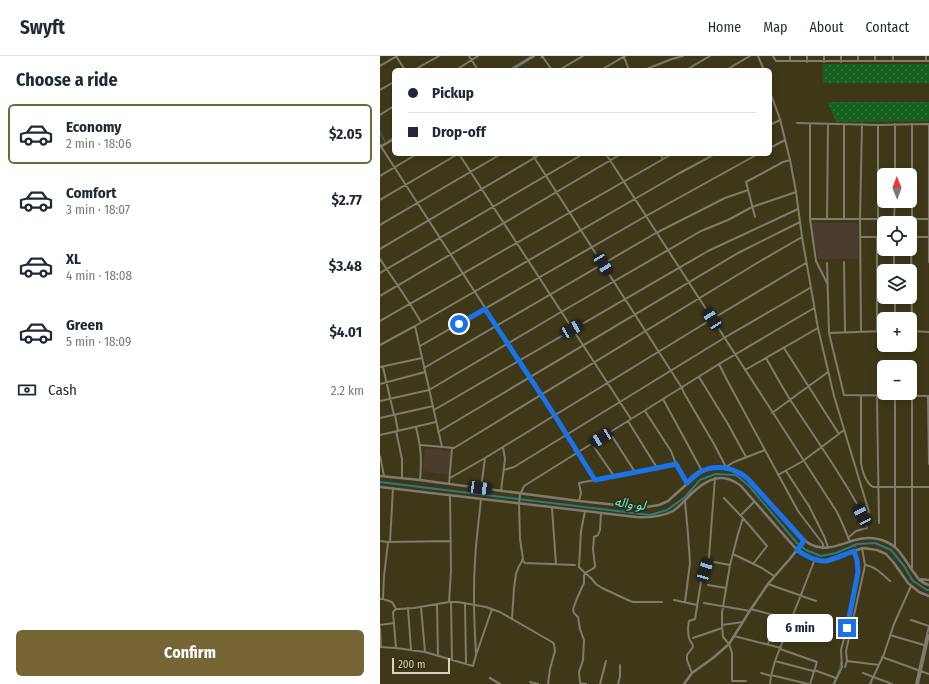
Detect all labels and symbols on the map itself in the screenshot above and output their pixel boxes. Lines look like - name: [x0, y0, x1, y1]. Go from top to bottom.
- north arrow: [877, 168, 917, 208]
- car: [592, 251, 614, 277]
- car: [700, 306, 724, 332]
- route start: [450, 315, 468, 333]
- car: [559, 318, 585, 340]
- car: [588, 427, 614, 449]
- car: [467, 480, 493, 496]
- water label: لو واله: [614, 494, 648, 513]
- car: [851, 502, 873, 528]
- car: [696, 557, 714, 583]
- callout: 6 min: [767, 614, 833, 642]
- route end: [838, 619, 856, 637]
- scale bar: [392, 656, 450, 675]

